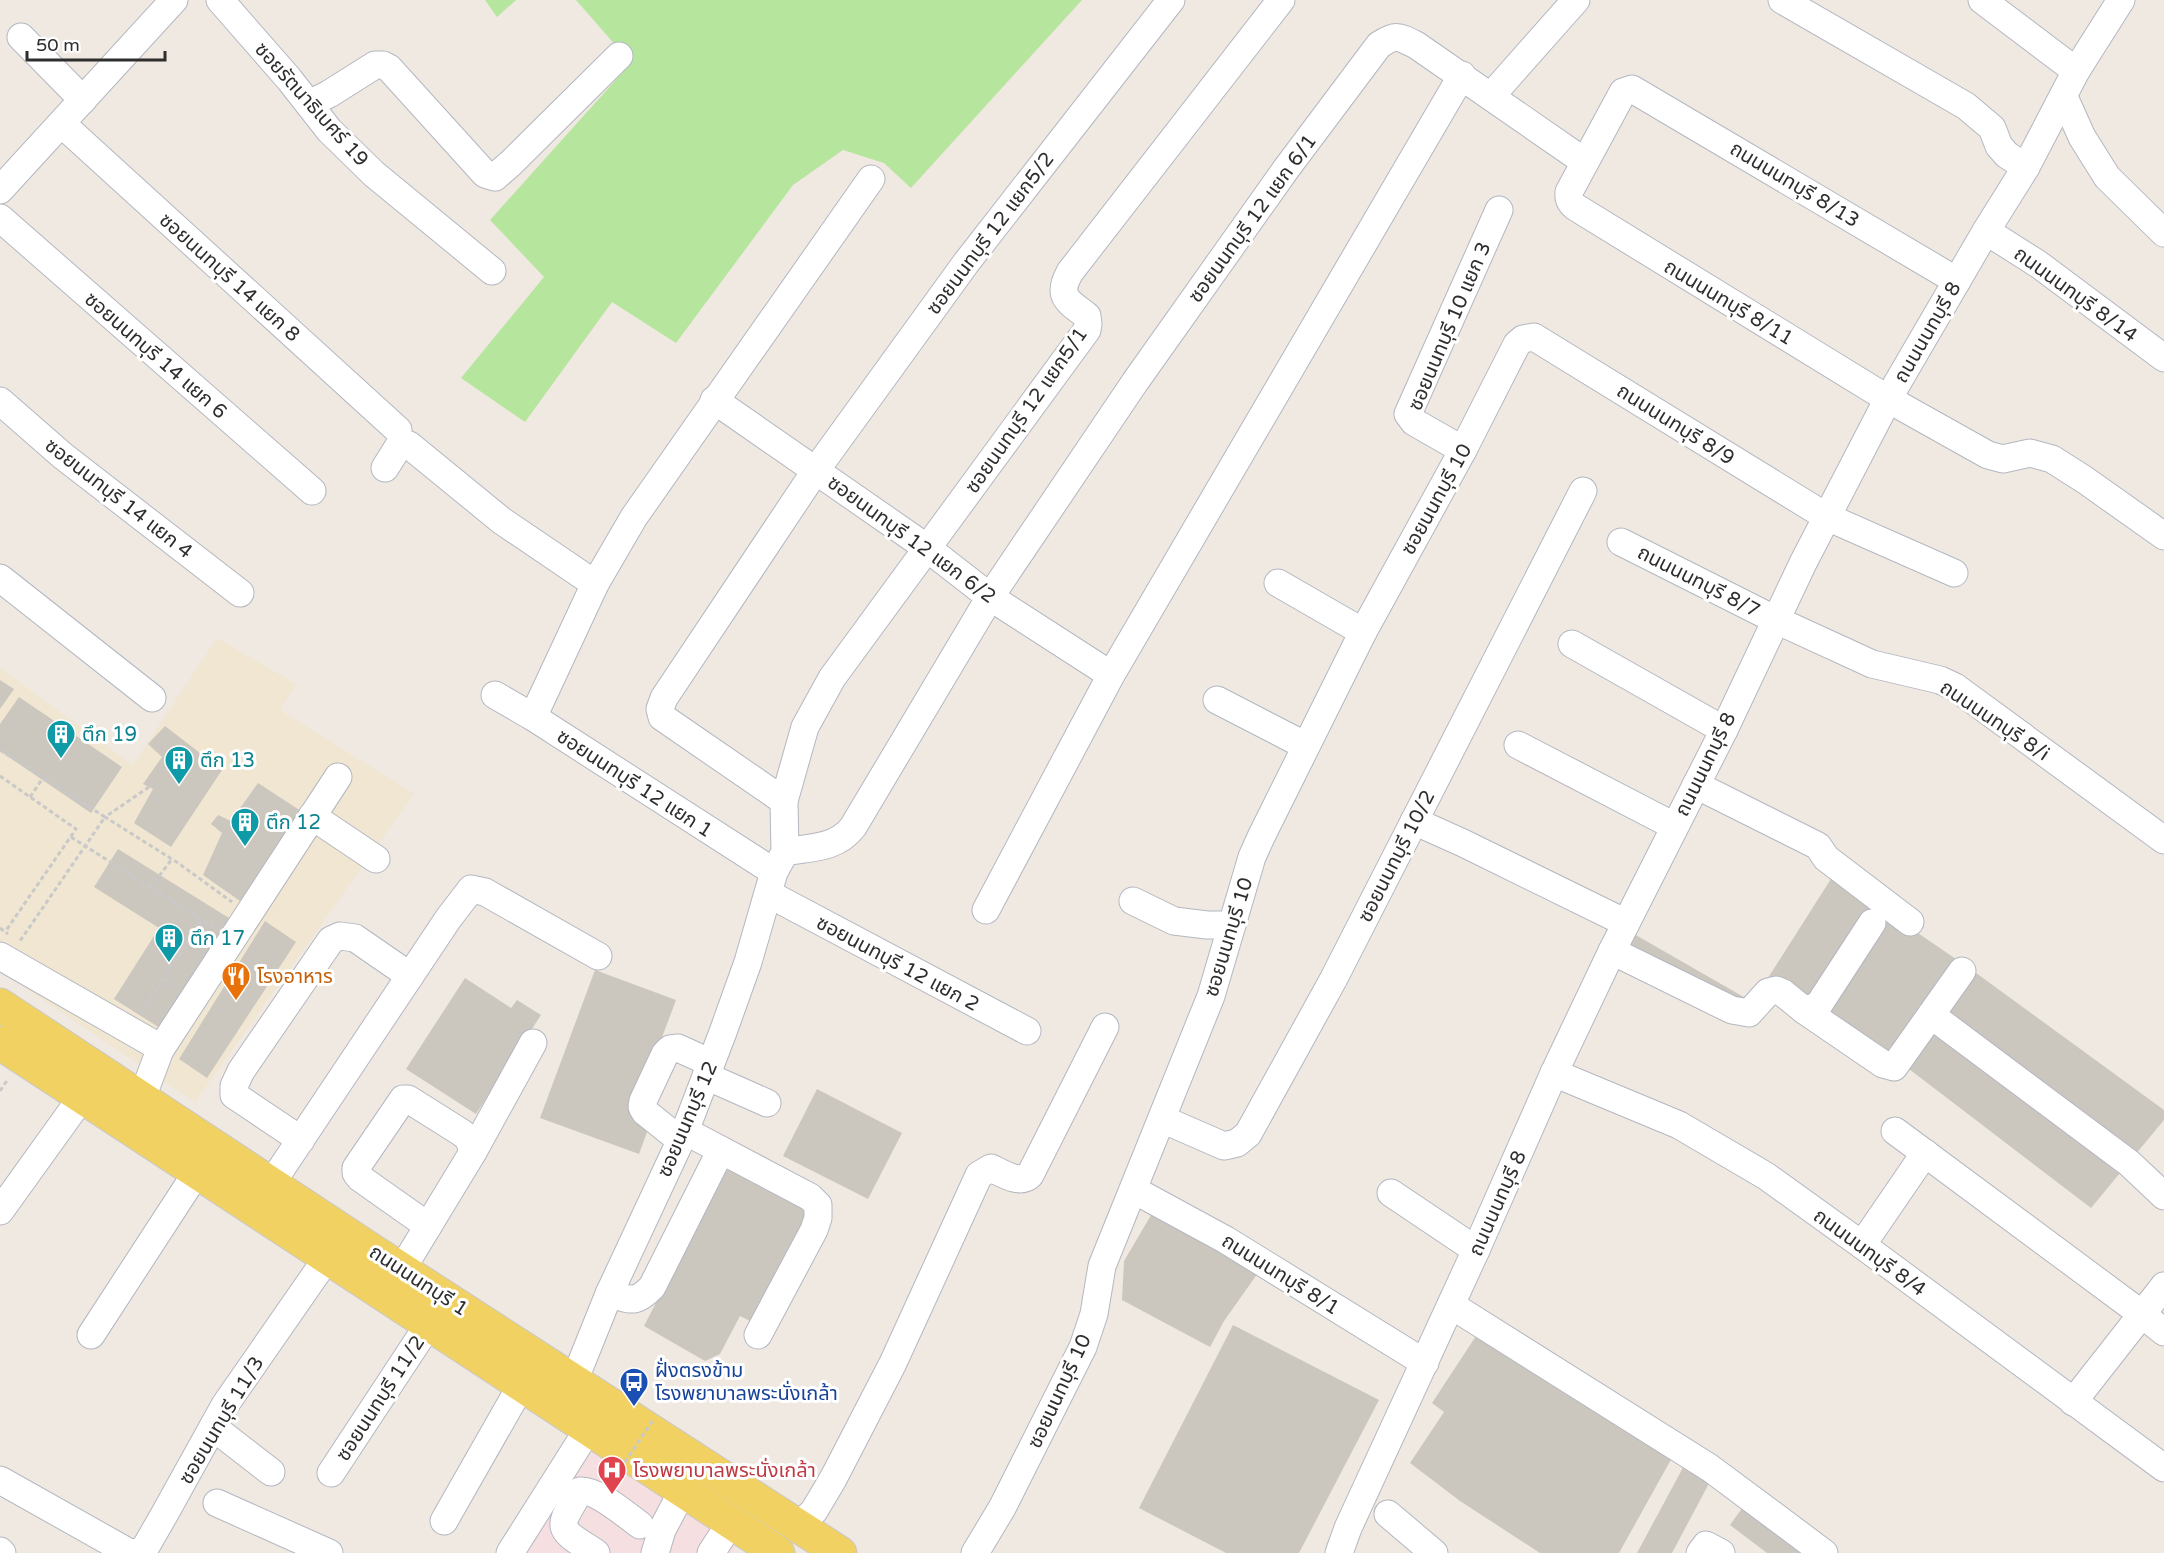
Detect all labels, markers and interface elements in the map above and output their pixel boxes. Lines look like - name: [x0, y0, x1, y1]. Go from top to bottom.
- scale bar: [27, 24, 165, 62]
- text: 50 m: [36, 34, 80, 56]
- street label: ซอยรัตนาธิเบศร์ 19: [249, 38, 373, 172]
- street label: ซอยนนทบุรี 12 แยก 6/1: [1184, 130, 1322, 308]
- street label: ถนนนนทบุรี 8/13: [1725, 137, 1864, 233]
- street label: ซอยนนทบุรี 12 แยก5/2: [922, 148, 1060, 320]
- street label: ซอยนนทบุรี 14 แยก 8: [154, 208, 305, 347]
- street label: ซอยนนทบุรี 10 แยก 3: [1404, 238, 1496, 414]
- street label: ถนนนนทบุรี 8/14: [2009, 242, 2142, 348]
- street label: ถนนนนทบุรี 8/11: [1659, 255, 1798, 351]
- street label: ถนนนนทบุรี 8: [1889, 278, 1966, 387]
- street label: ซอยนนทบุรี 14 แยก 6: [79, 287, 232, 424]
- street label: ซอยนนทบุรี 12 แยก5/1: [960, 323, 1093, 498]
- street label: ถนนนนทบุรี 8/9: [1612, 379, 1739, 471]
- street label: ซอยนนทบุรี 14 แยก 4: [40, 434, 197, 564]
- street label: ซอยนนทบุรี 10: [1396, 440, 1477, 559]
- street label: ซอยนนทบุรี 12 แยก 6/2: [822, 471, 1000, 609]
- street label: ถนนนนทบุรี 8/7: [1633, 541, 1764, 623]
- street label: ถนนนนทบุรี 8/i: [1935, 675, 2054, 766]
- street label: ถนนนนทบุรี 8: [1670, 708, 1741, 820]
- building icon: ตึก 19: [45, 718, 77, 760]
- place label: ตึก 19: [82, 723, 137, 747]
- street label: ซอยนนทบุรี 12 แยก 1: [552, 724, 717, 843]
- building icon: ตึก 13: [163, 744, 195, 786]
- place label: ตึก 13: [200, 749, 255, 773]
- street label: ซอยนนทบุรี 10/2: [1353, 787, 1440, 926]
- building icon: ตึก 12: [229, 806, 261, 848]
- place label: ตึก 12: [266, 811, 321, 835]
- street label: ซอยนนทบุรี 10: [1199, 875, 1258, 1000]
- street label: ซอยนนทบุรี 12 แยก 2: [812, 911, 983, 1017]
- building icon: ตึก 17: [153, 922, 185, 964]
- place label: ตึก 17: [190, 927, 245, 951]
- restaurant icon: โรงอาหาร: [220, 960, 252, 1002]
- place label: โรงอาหาร: [257, 965, 333, 989]
- street label: ซอยนนทบุรี 12: [653, 1058, 723, 1181]
- street label: ถนนนนทบุรี 8: [1464, 1147, 1532, 1260]
- street label: ถนนนนทบุรี 8/4: [1809, 1204, 1930, 1302]
- street label: ถนนนนทบุรี 8/1: [1217, 1229, 1344, 1321]
- street label: ถนนนนทบุรี 1: [365, 1240, 472, 1322]
- street label: ซอยนนทบุรี 10: [1023, 1330, 1097, 1452]
- street label: ซอยนนทบุรี 11/2: [331, 1331, 430, 1466]
- street label: ซอยนนทบุรี 11/3: [174, 1352, 269, 1489]
- place label: ฝั่งตรงข้าม โรงพยาบาลพระนั่งเกล้า: [655, 1357, 838, 1406]
- bus stop icon: ฝั่งตรงข้าม โรงพยาบาลพระนั่งเกล้า: [618, 1366, 650, 1408]
- hospital icon: โรงพยาบาลพระนั่งเกล้า: [596, 1454, 628, 1496]
- place label: โรงพยาบาลพระนั่งเกล้า: [633, 1457, 816, 1483]

